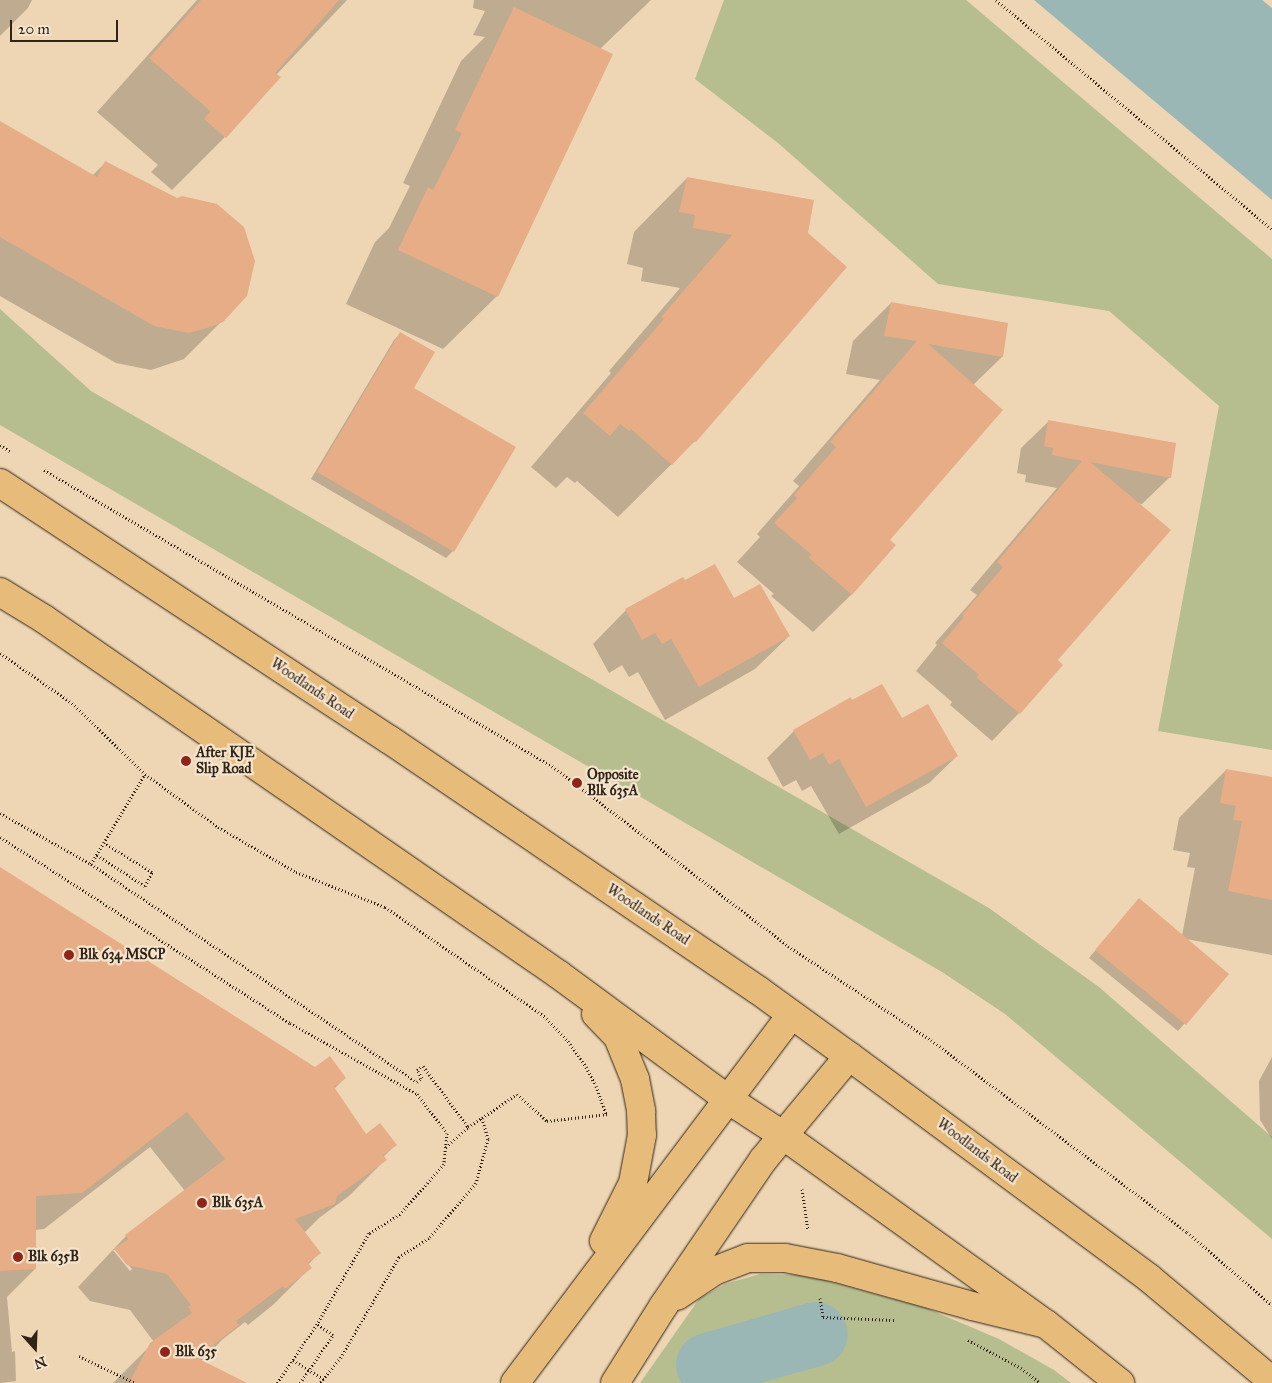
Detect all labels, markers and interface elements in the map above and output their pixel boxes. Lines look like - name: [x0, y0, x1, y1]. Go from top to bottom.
- scale bar: [12, 10, 120, 42]
- text: 20 m: [18, 20, 50, 38]
- street label: Woodlands Road: [267, 655, 357, 723]
- place label: After KJE Slip Road: [196, 745, 255, 778]
- marker: After KJE Slip Road: [180, 755, 192, 767]
- place label: Opposite Blk 635A: [587, 767, 639, 800]
- marker: Opposite Blk 635A: [571, 777, 583, 789]
- street label: Woodlands Road: [603, 881, 693, 949]
- place label: Blk 634 MSCP: [79, 947, 165, 963]
- marker: Blk 634 MSCP: [63, 949, 75, 961]
- street label: Woodlands Road: [933, 1115, 1021, 1187]
- place label: Blk 635A: [212, 1195, 263, 1211]
- marker: Blk 635A: [196, 1197, 208, 1209]
- place label: Blk 635B: [28, 1249, 79, 1265]
- marker: Blk 635B: [12, 1251, 24, 1263]
- north arrow: [10, 1323, 60, 1373]
- place label: Blk 635: [175, 1344, 217, 1360]
- marker: Blk 635: [159, 1346, 171, 1358]
- text: N: [32, 1353, 49, 1373]

